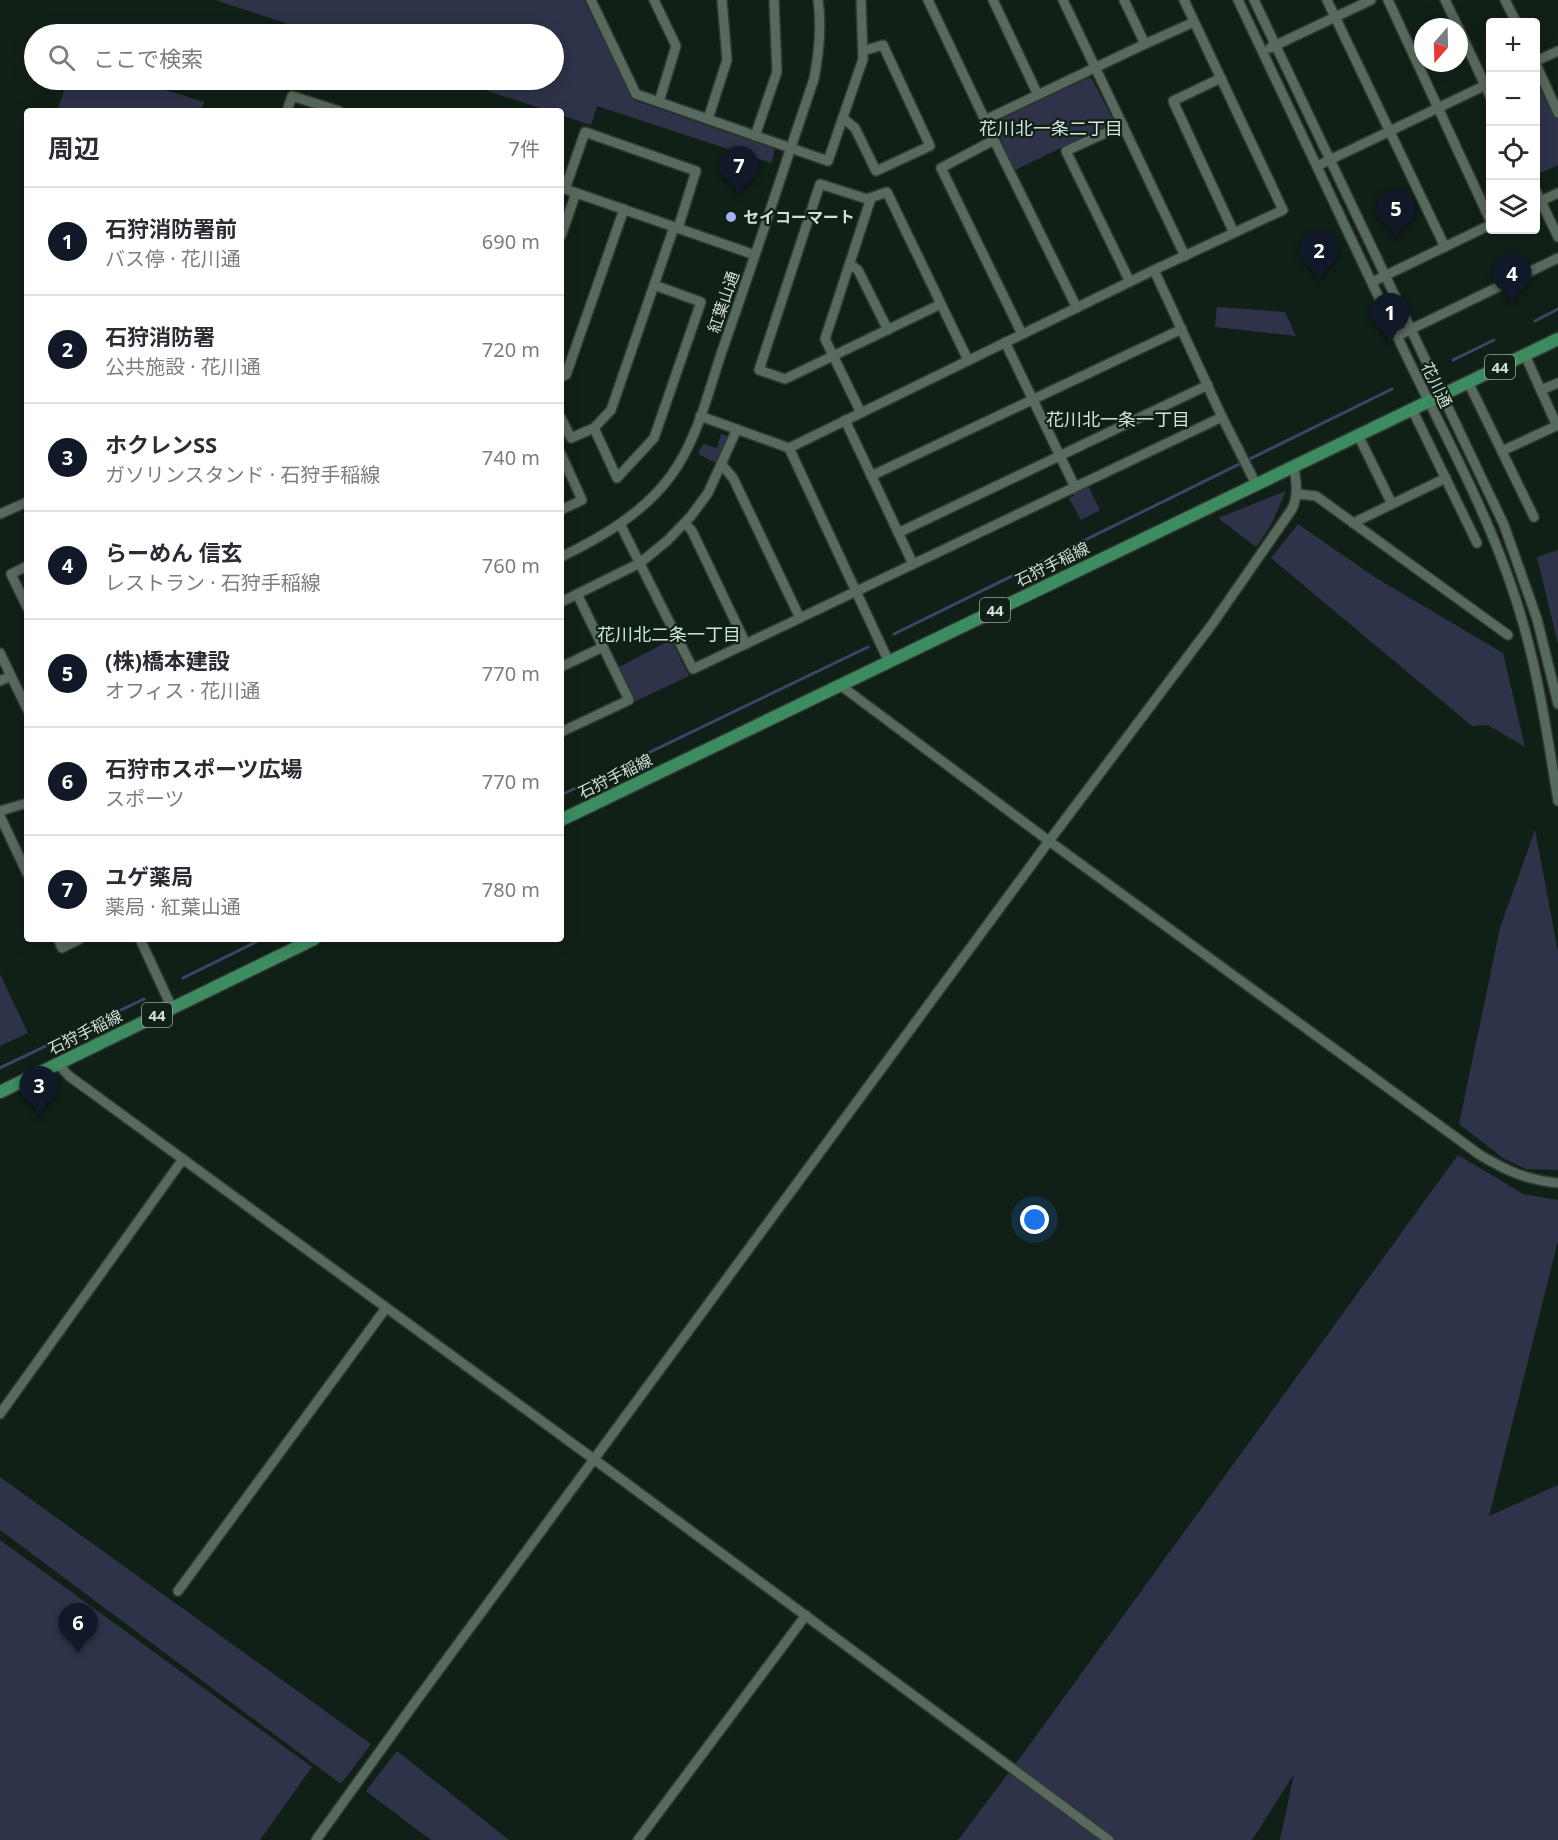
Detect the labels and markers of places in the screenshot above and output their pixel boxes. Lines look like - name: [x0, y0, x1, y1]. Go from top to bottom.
- pin: 7: [720, 146, 758, 196]
- pin: 5: [1376, 190, 1416, 239]
- place label: セイコーマート: [743, 206, 855, 228]
- marker: セイコーマート: [724, 210, 738, 224]
- pin: 2: [1300, 232, 1338, 281]
- pin: 4: [1492, 254, 1532, 304]
- pin: 1: [1370, 294, 1410, 343]
- pin: 3: [20, 1066, 58, 1116]
- pin: 6: [58, 1604, 98, 1653]

